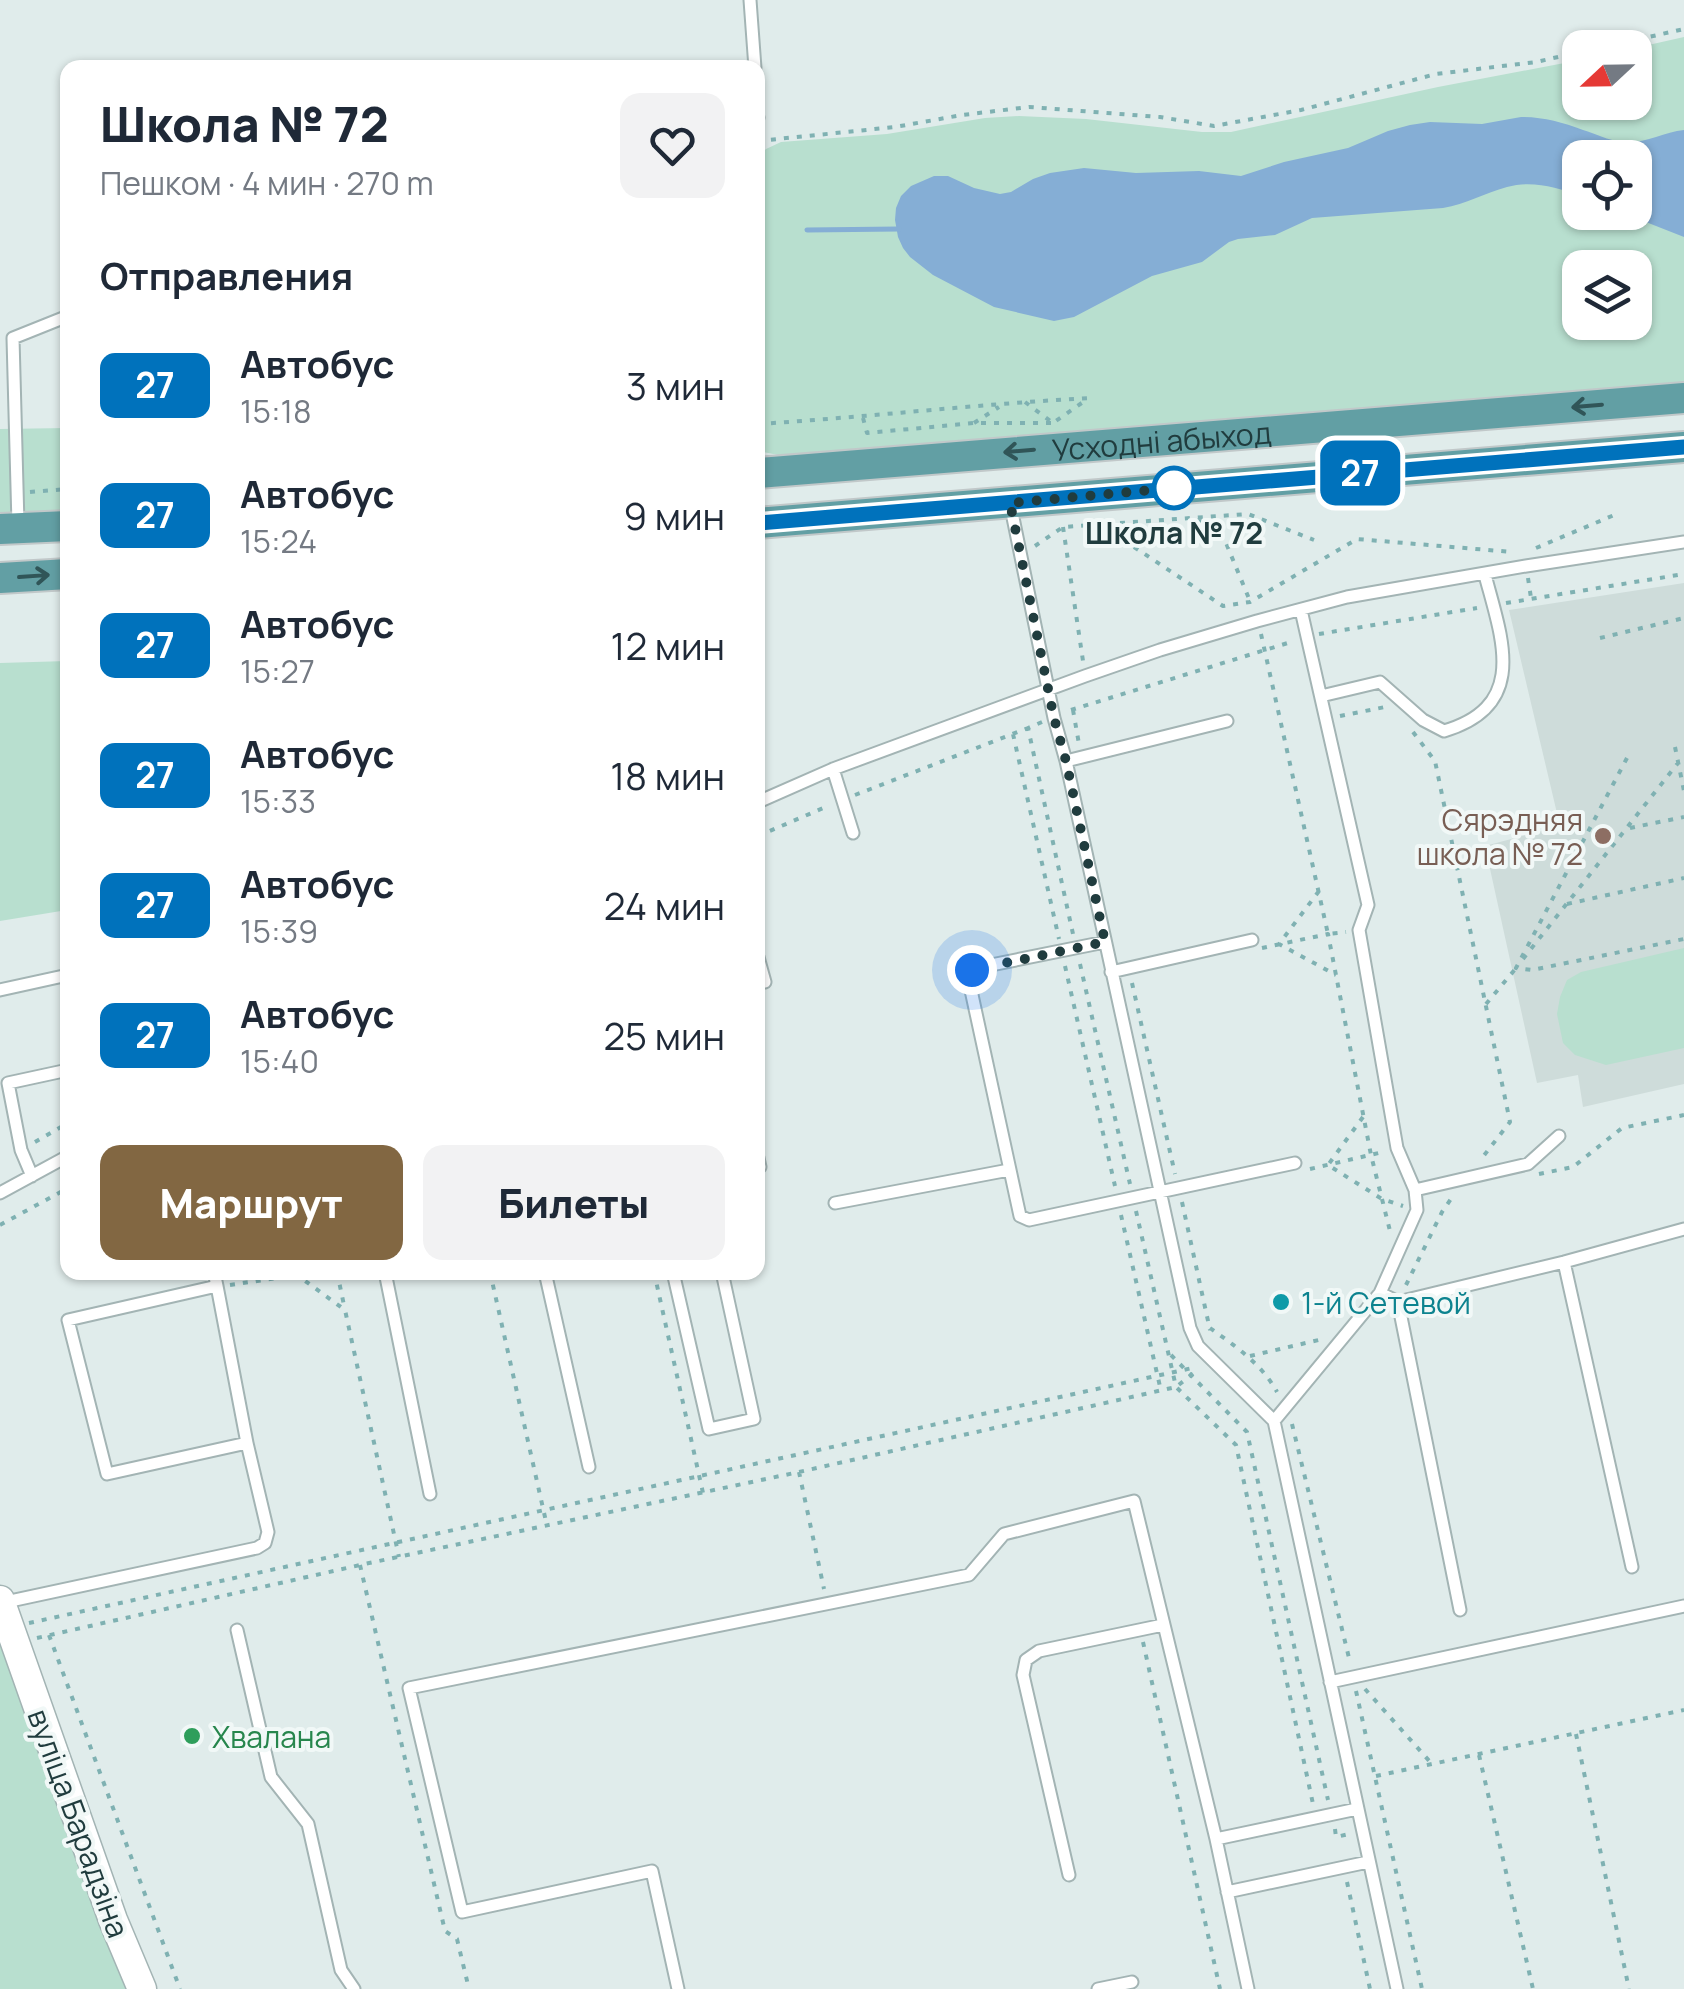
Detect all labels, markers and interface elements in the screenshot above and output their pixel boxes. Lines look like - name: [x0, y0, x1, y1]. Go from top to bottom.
- north arrow: [1562, 30, 1652, 120]
- map controls: [1562, 30, 1652, 340]
- text: Школа № 72: [100, 91, 389, 156]
- button: heart: [620, 93, 725, 198]
- button: locate: [1562, 140, 1652, 230]
- text: Пешком · 4 мин · 270 m: [100, 161, 434, 205]
- text: Отправления: [100, 249, 353, 301]
- button: layers: [1562, 250, 1652, 340]
- text: Автобус: [240, 337, 394, 389]
- text: 3 мин: [626, 359, 725, 411]
- text: 27: [135, 361, 175, 409]
- text: 15:18: [240, 389, 312, 433]
- one-way arrow: [1571, 397, 1603, 416]
- street label: Усходні абыход: [1050, 411, 1273, 470]
- line badge: 27: [1315, 440, 1405, 506]
- one-way arrow: [1003, 442, 1035, 461]
- text: 27: [1340, 449, 1380, 497]
- text: Автобус: [240, 467, 394, 519]
- marker: Школа № 72: [1153, 467, 1195, 509]
- text: 9 мин: [623, 489, 725, 541]
- text: 27: [135, 491, 175, 539]
- place label: Школа № 72: [1085, 512, 1263, 553]
- text: 15:24: [240, 519, 317, 563]
- one-way arrow: [17, 566, 49, 585]
- text: Автобус: [240, 597, 394, 649]
- text: 12 мин: [611, 619, 725, 671]
- text: 27: [135, 621, 175, 669]
- text: 15:27: [240, 649, 315, 693]
- text: Автобус: [240, 727, 394, 779]
- text: 18 мин: [610, 749, 725, 801]
- text: 27: [135, 751, 175, 799]
- text: 15:33: [240, 779, 316, 823]
- place label: Сярэдняя школа № 72: [1417, 799, 1583, 874]
- marker: Сярэдняя школа № 72: [1592, 825, 1614, 847]
- text: Автобус: [240, 857, 394, 909]
- text: 24 мин: [604, 879, 725, 931]
- text: 27: [135, 881, 175, 929]
- text: 15:39: [240, 909, 318, 953]
- your location: [947, 945, 997, 995]
- text: Автобус: [240, 987, 394, 1039]
- text: 25 мин: [603, 1009, 725, 1061]
- text: 27: [135, 1011, 175, 1059]
- text: 15:40: [240, 1039, 319, 1083]
- button: Маршрут: [100, 1145, 403, 1260]
- button: Билеты: [423, 1145, 725, 1260]
- place label: 1-й Сетевой: [1301, 1282, 1471, 1323]
- marker: 1-й Сетевой: [1270, 1291, 1292, 1313]
- street label: вуліца Барадзіна: [19, 1703, 139, 1943]
- place label: Хвалана: [212, 1716, 331, 1757]
- marker: Хвалана: [181, 1725, 203, 1747]

